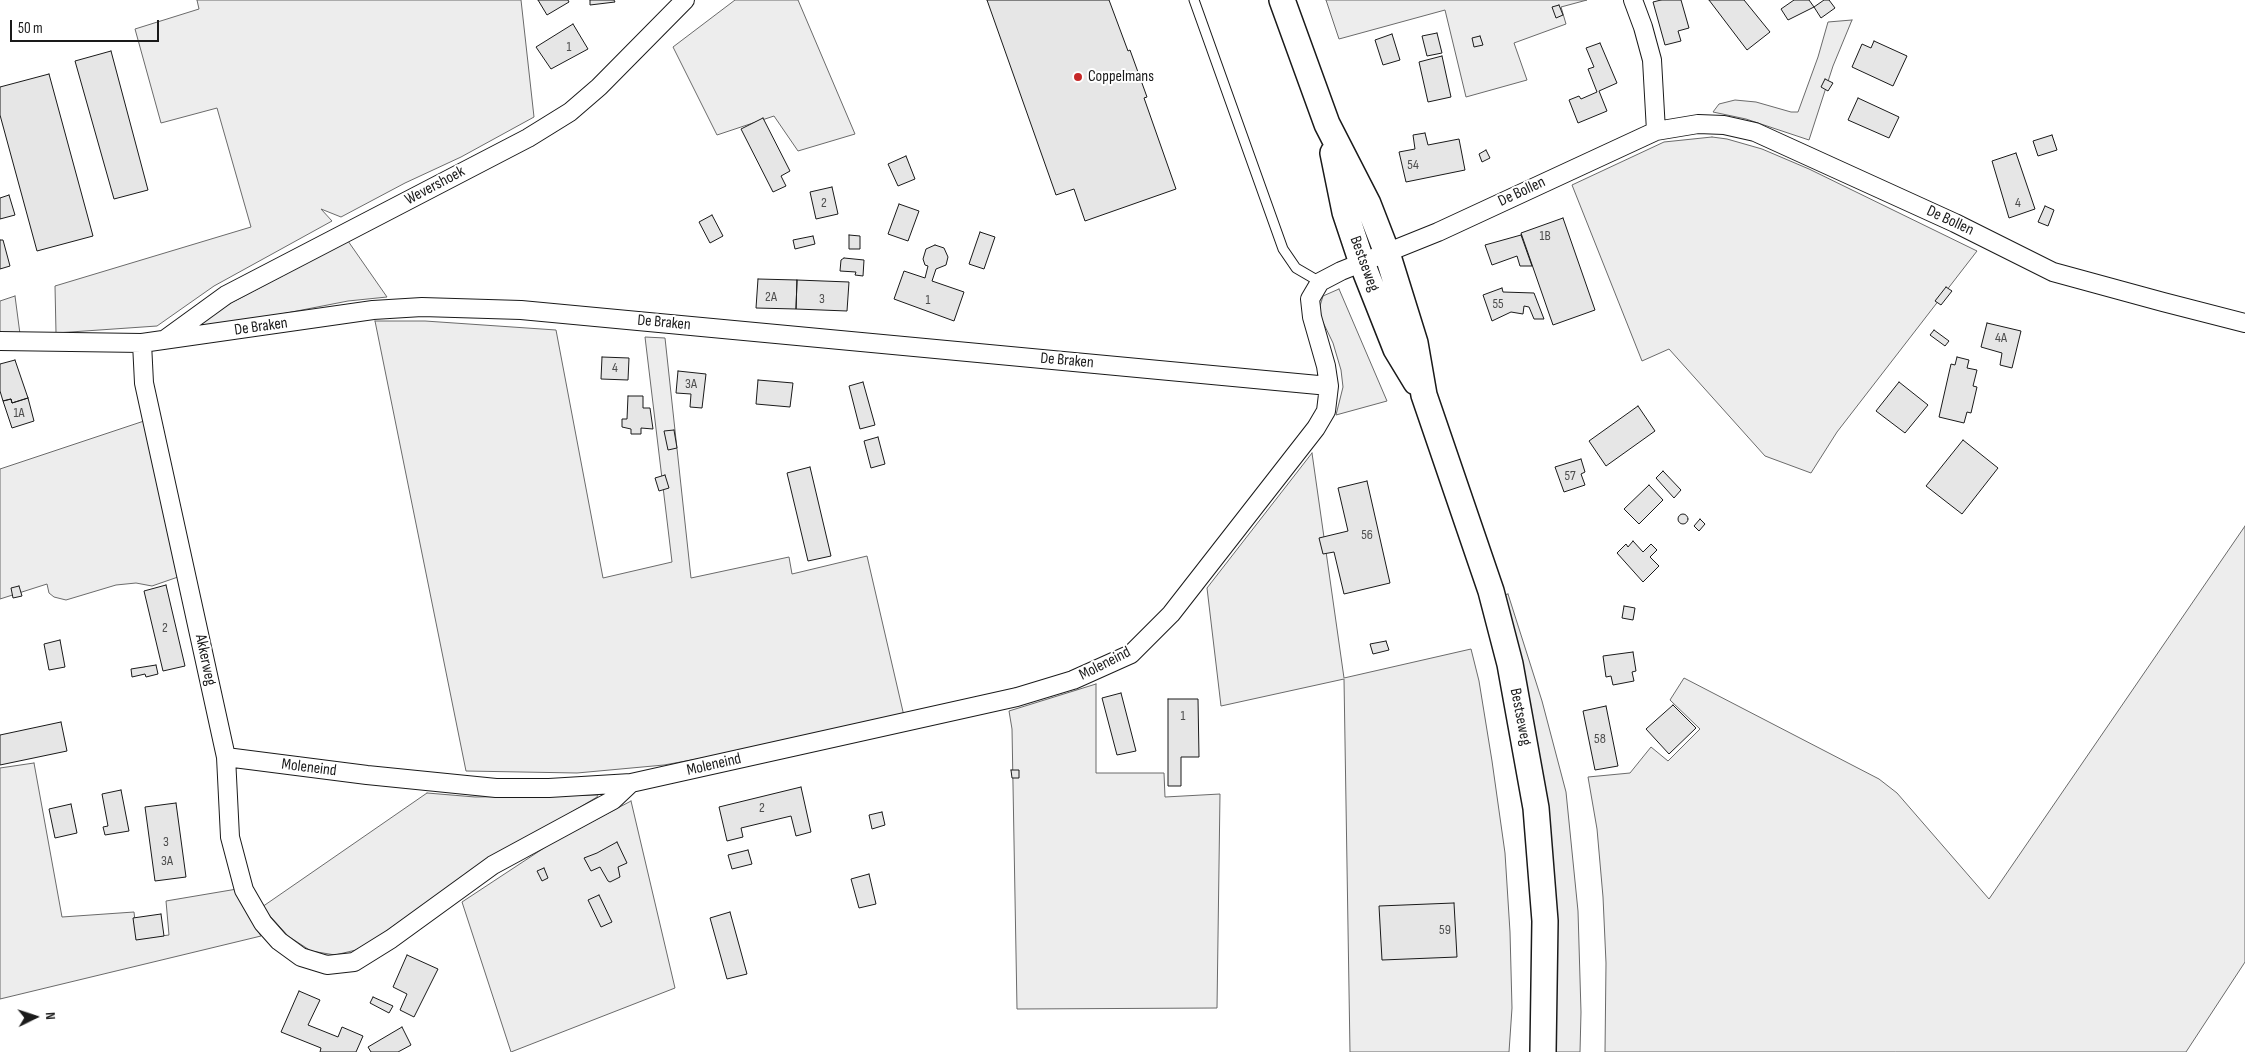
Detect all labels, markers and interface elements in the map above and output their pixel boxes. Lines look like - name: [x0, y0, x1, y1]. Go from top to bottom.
- scale bar: [12, 10, 161, 42]
- text: 50 m: [18, 19, 43, 38]
- house number: 1: [567, 39, 571, 55]
- place label: Coppelmans: [1088, 67, 1154, 87]
- marker: Coppelmans: [1072, 71, 1084, 83]
- house number: 54: [1407, 157, 1419, 173]
- street label: Wevershoek: [402, 162, 468, 210]
- street label: De Bollen: [1495, 173, 1549, 211]
- house number: 2: [821, 195, 827, 211]
- house number: 4: [2015, 195, 2021, 211]
- street label: De Bollen: [1923, 202, 1977, 240]
- house number: 1B: [1539, 228, 1551, 244]
- street label: Bestseweg: [1345, 234, 1383, 294]
- house number: 2A: [765, 289, 777, 305]
- house number: 3: [819, 291, 825, 307]
- house number: 1: [926, 292, 930, 308]
- house number: 55: [1492, 296, 1504, 312]
- street label: De Braken: [636, 311, 692, 335]
- street label: De Braken: [233, 314, 289, 340]
- house number: 4A: [1995, 330, 2007, 346]
- street label: De Braken: [1039, 349, 1095, 373]
- house number: 4: [612, 360, 618, 376]
- house number: 3A: [685, 376, 697, 392]
- house number: 1A: [13, 405, 25, 421]
- house number: 57: [1564, 468, 1576, 484]
- house number: 56: [1361, 527, 1373, 543]
- house number: 2: [162, 620, 168, 636]
- street label: Akkerweg: [190, 633, 220, 687]
- street label: Moleneind: [1076, 643, 1134, 685]
- street label: Bestseweg: [1505, 687, 1535, 747]
- house number: 1: [1181, 708, 1185, 724]
- house number: 58: [1594, 731, 1606, 747]
- street label: Moleneind: [685, 749, 743, 781]
- street label: Moleneind: [280, 755, 338, 781]
- house number: 2: [759, 800, 765, 816]
- house number: 3: [163, 834, 169, 850]
- house number: 3A: [161, 853, 173, 869]
- house number: 59: [1439, 922, 1451, 938]
- north arrow: [10, 992, 60, 1042]
- text: N: [42, 1012, 59, 1020]

